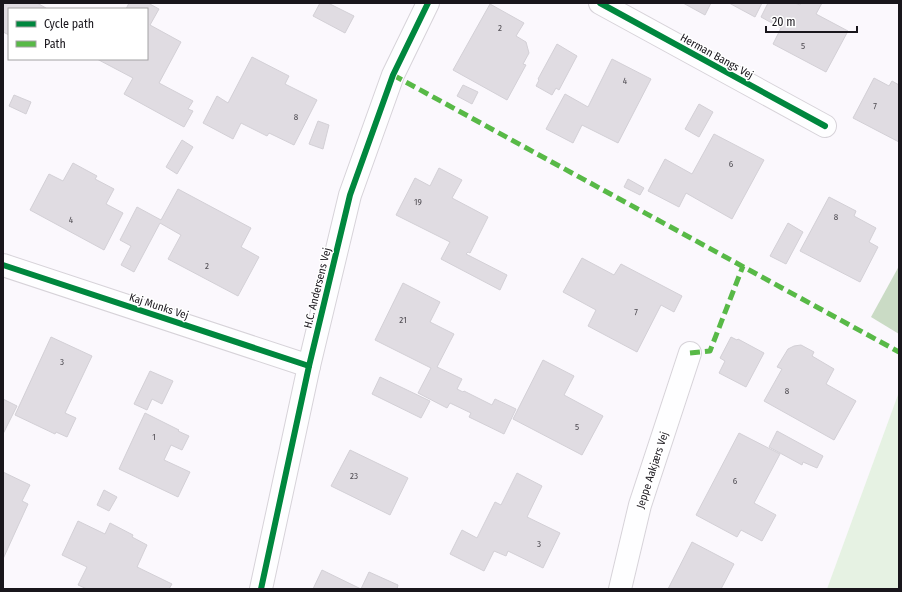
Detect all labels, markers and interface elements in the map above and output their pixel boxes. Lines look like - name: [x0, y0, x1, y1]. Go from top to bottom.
- legend: [8, 8, 148, 60]
- scale bar: [766, 8, 857, 34]
- text: 20 m: [772, 15, 796, 29]
- text: Cycle path: [44, 17, 94, 31]
- house number: 2: [498, 23, 502, 33]
- street label: Herman Bangs Vej: [678, 31, 756, 82]
- text: Path: [44, 37, 66, 51]
- house number: 5: [801, 41, 805, 51]
- house number: 4: [623, 76, 628, 86]
- house number: 7: [873, 101, 877, 111]
- house number: 8: [294, 112, 299, 122]
- house number: 6: [729, 159, 734, 169]
- house number: 19: [414, 197, 422, 207]
- house number: 8: [834, 212, 839, 222]
- house number: 4: [69, 215, 74, 225]
- street label: H.C. Andersens Vej: [301, 246, 334, 330]
- house number: 2: [205, 261, 209, 271]
- street label: Kaj Munks Vej: [128, 291, 190, 322]
- house number: 7: [634, 307, 638, 317]
- house number: 21: [399, 315, 407, 325]
- house number: 3: [60, 357, 64, 367]
- house number: 8: [785, 386, 790, 396]
- house number: 5: [575, 422, 579, 432]
- street label: Jeppe Aakjærs Vej: [634, 430, 671, 510]
- house number: 1: [152, 432, 156, 442]
- house number: 23: [350, 471, 358, 481]
- house number: 6: [733, 476, 738, 486]
- house number: 3: [537, 539, 541, 549]

